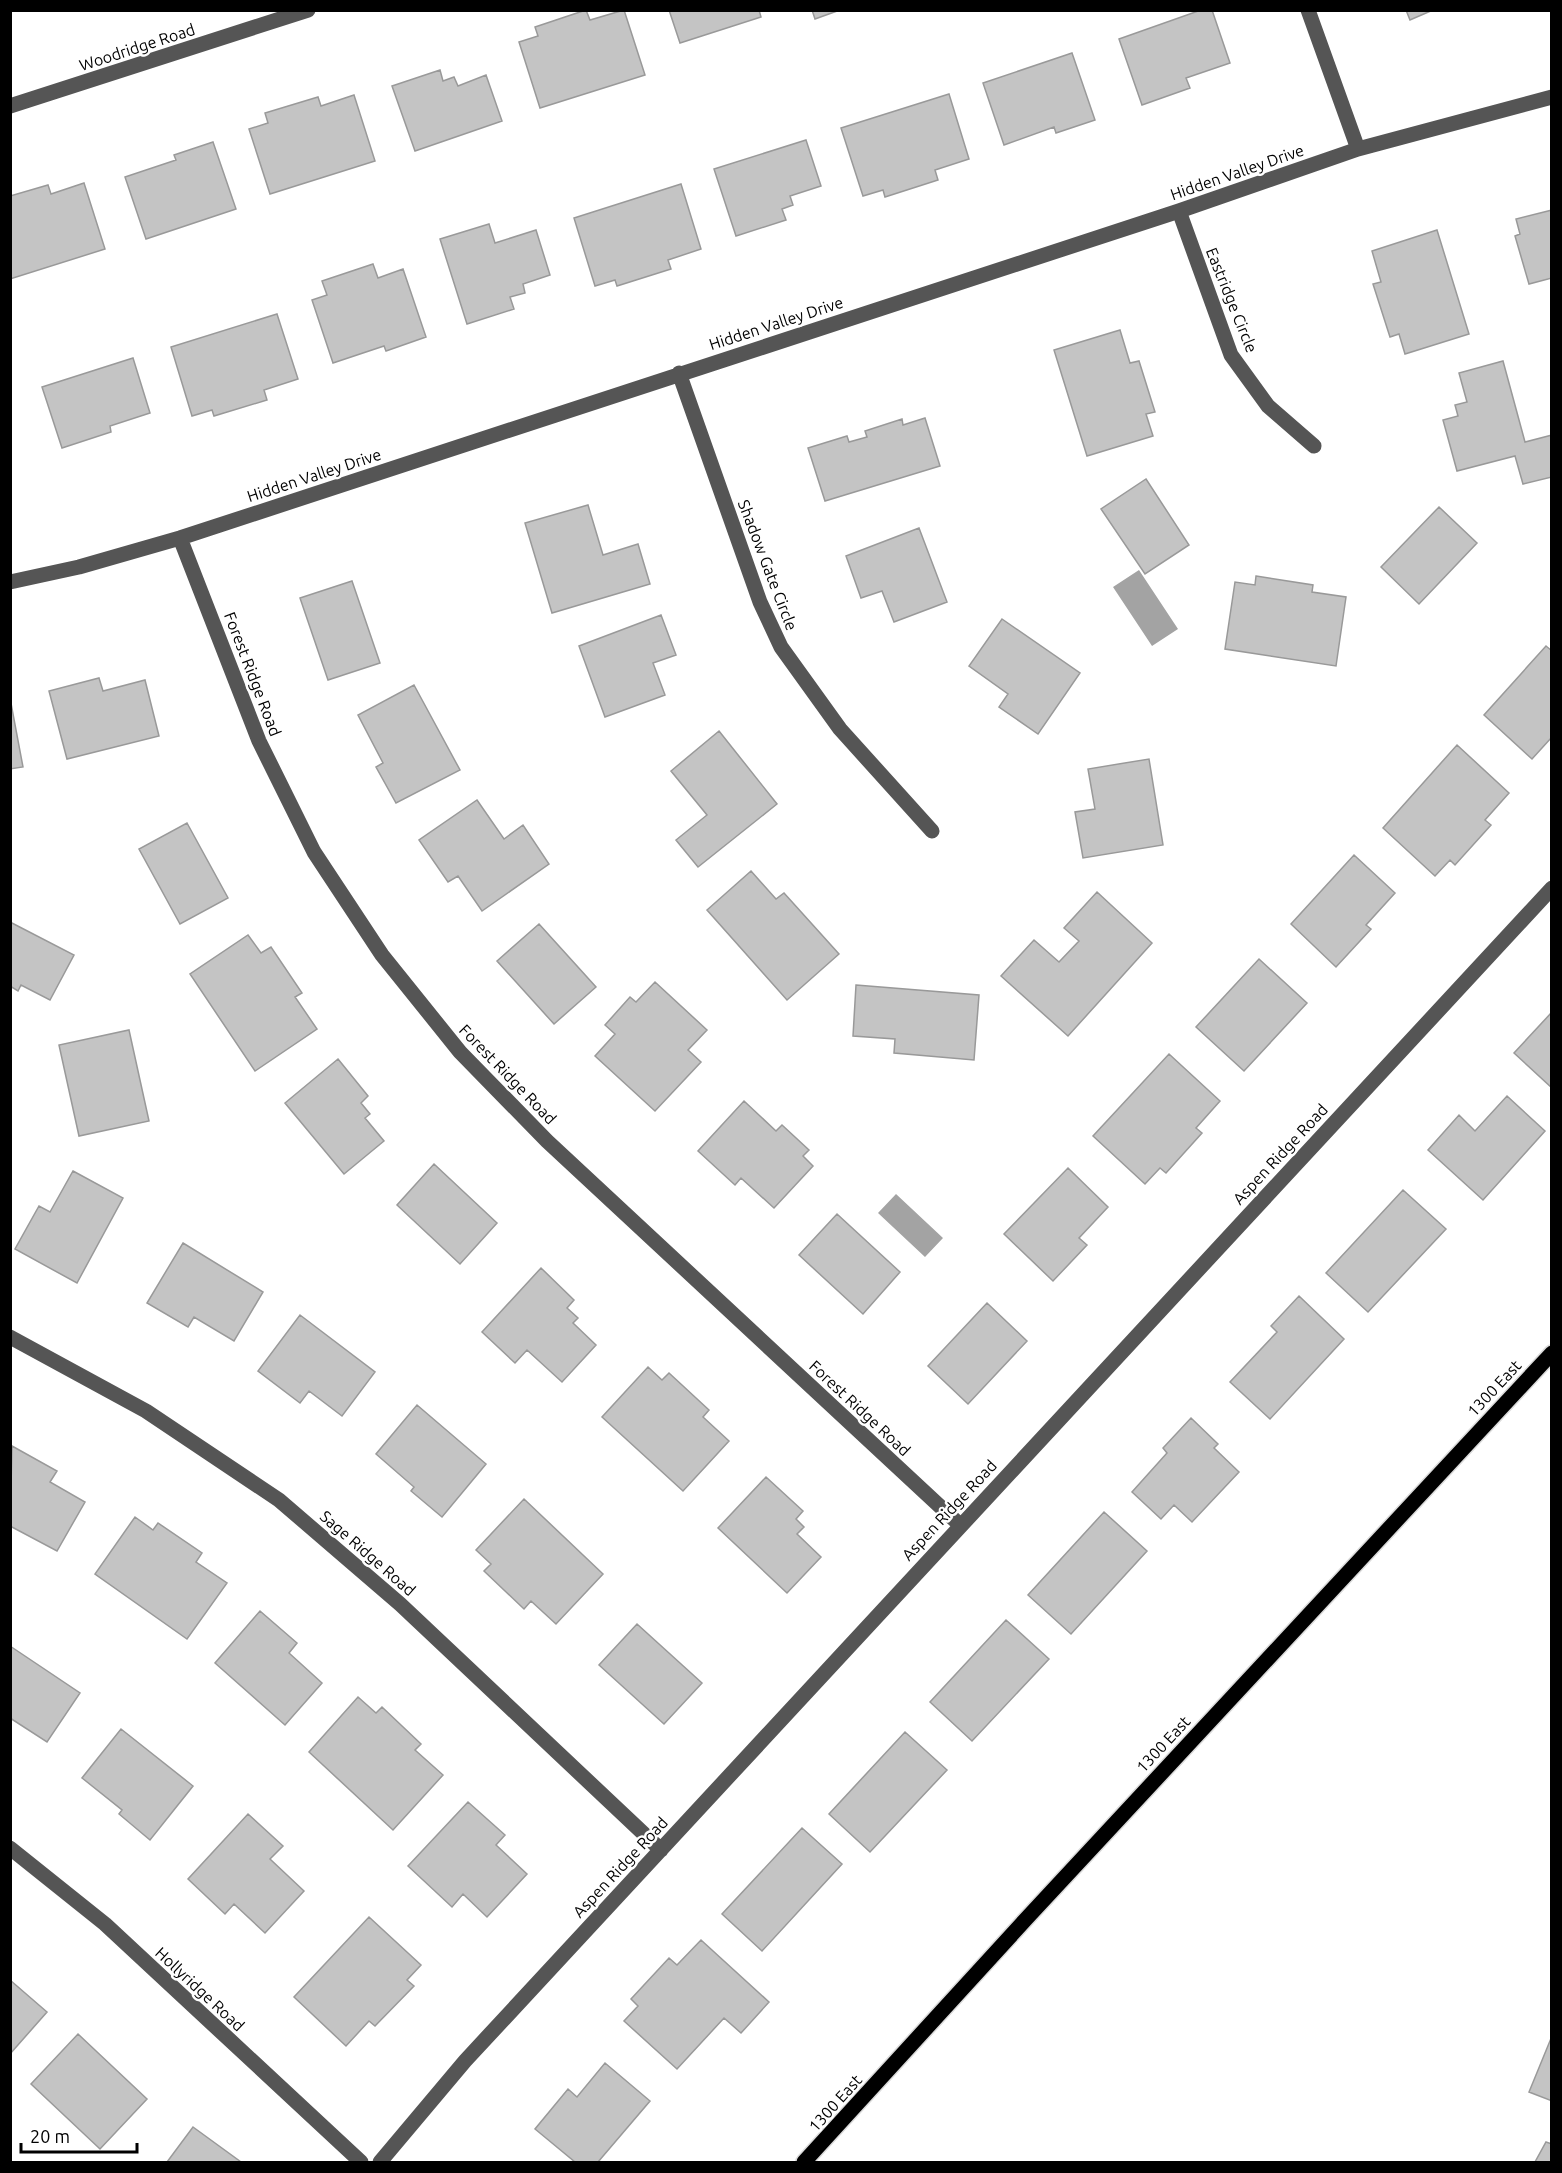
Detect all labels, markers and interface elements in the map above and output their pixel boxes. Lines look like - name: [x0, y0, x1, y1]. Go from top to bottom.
- street label: Woodridge Road: [77, 20, 197, 74]
- street label: Hidden Valley Drive: [1168, 141, 1306, 203]
- street label: Eastridge Circle: [1203, 245, 1261, 355]
- street label: Hidden Valley Drive: [707, 293, 845, 353]
- street label: Hidden Valley Drive: [245, 445, 383, 505]
- street label: Shadow Gate Circle: [735, 497, 801, 633]
- street label: Forest Ridge Road: [221, 609, 285, 739]
- street label: Forest Ridge Road: [456, 1021, 560, 1127]
- street label: Aspen Ridge Road: [1229, 1100, 1331, 1208]
- street label: 1300 East: [1463, 1356, 1525, 1420]
- street label: Forest Ridge Road: [806, 1357, 914, 1459]
- street label: Aspen Ridge Road: [898, 1456, 1000, 1564]
- street label: Sage Ridge Road: [317, 1507, 419, 1599]
- street label: 1300 East: [1132, 1712, 1194, 1776]
- street label: Aspen Ridge Road: [569, 1813, 671, 1921]
- street label: Hollyridge Road: [152, 1943, 248, 2035]
- street label: 1300 East: [805, 2070, 866, 2135]
- scale bar: [21, 2116, 136, 2154]
- text: 20 m: [30, 2126, 70, 2146]

